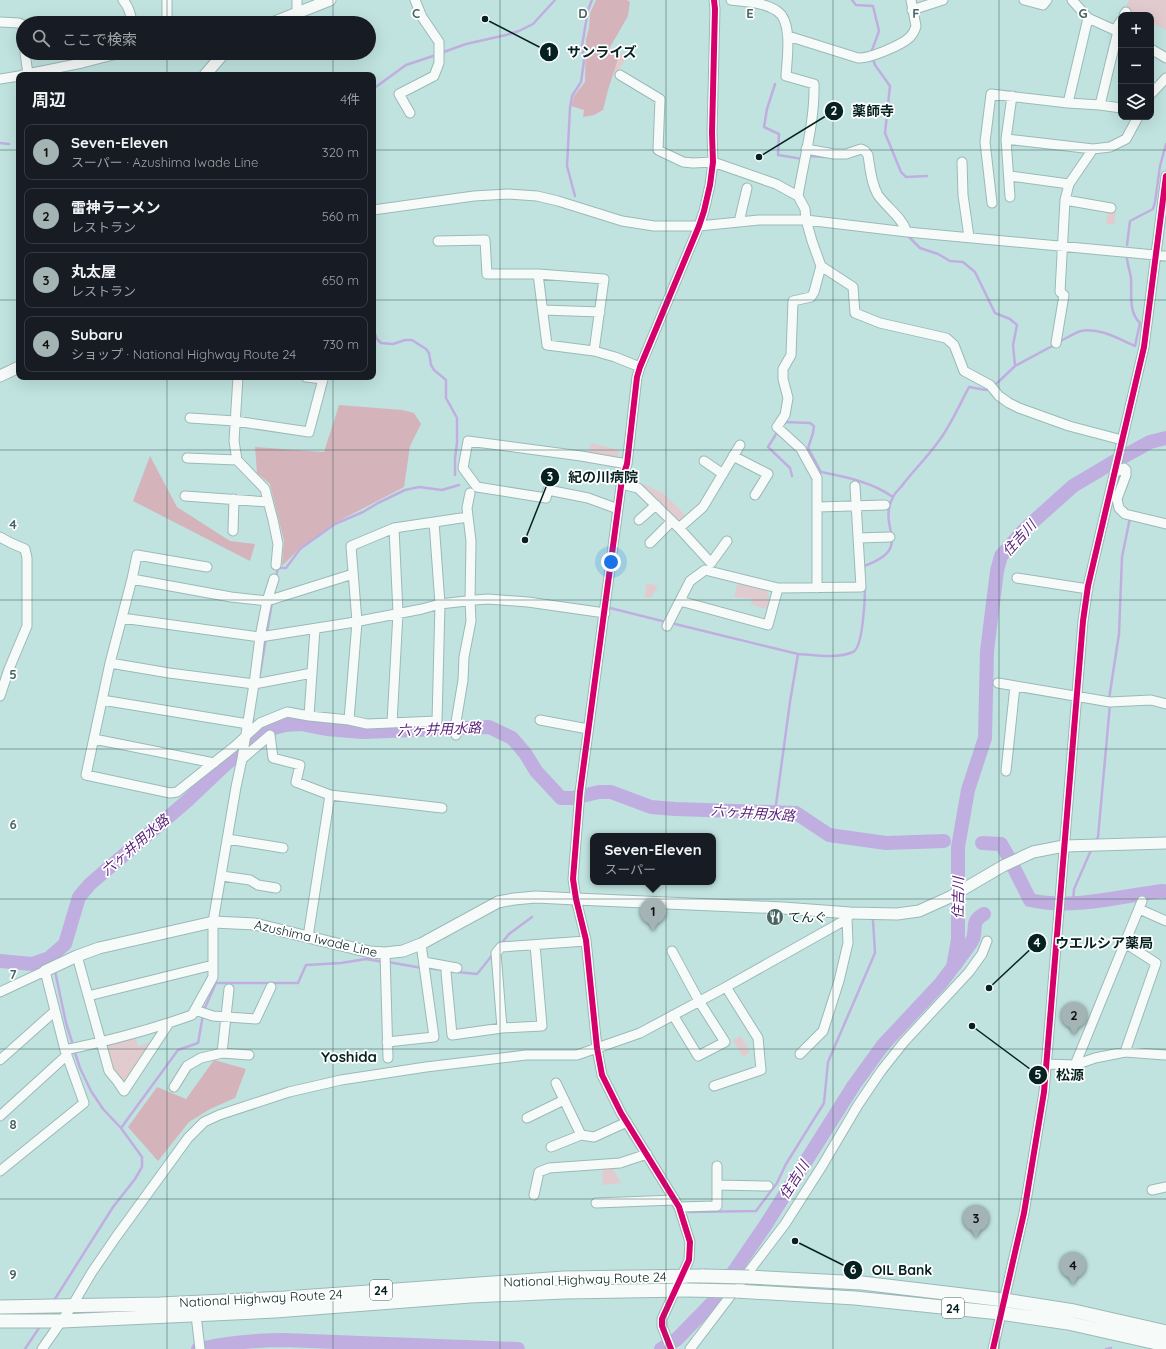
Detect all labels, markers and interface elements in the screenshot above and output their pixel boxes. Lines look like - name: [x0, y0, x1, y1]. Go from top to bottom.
- text: C: [412, 5, 420, 21]
- text: D: [578, 5, 588, 21]
- text: E: [746, 5, 754, 21]
- text: F: [912, 5, 920, 21]
- text: G: [1078, 5, 1088, 21]
- map controls: [1118, 12, 1154, 120]
- button: +: [1118, 12, 1154, 48]
- search box: [16, 16, 376, 60]
- icon: search: [30, 27, 52, 49]
- text: ここで検索: [62, 30, 137, 49]
- callout: サンライズ: [539, 39, 645, 65]
- text: サンライズ: [567, 43, 637, 61]
- text: 1: [547, 44, 551, 59]
- button: −: [1118, 48, 1154, 84]
- button: layers: [1118, 84, 1154, 120]
- text: 周辺: [32, 89, 66, 110]
- text: 4件: [340, 91, 360, 107]
- callout: 薬師寺: [824, 98, 902, 124]
- text: 薬師寺: [852, 102, 894, 120]
- text: 2: [831, 103, 838, 118]
- text: Seven-Eleven: [71, 133, 168, 152]
- text: 1: [43, 144, 49, 160]
- text: 320 m: [322, 144, 359, 160]
- text: スーパー · Azushima Iwade Line: [71, 154, 258, 170]
- text: 雷神ラーメン: [71, 198, 160, 217]
- text: 2: [42, 208, 50, 224]
- text: 560 m: [322, 208, 359, 224]
- text: レストラン: [71, 219, 136, 235]
- text: 丸太屋: [71, 262, 116, 281]
- text: 3: [43, 272, 49, 288]
- text: 650 m: [322, 272, 359, 288]
- text: レストラン: [71, 283, 136, 299]
- text: Subaru: [71, 325, 123, 344]
- text: 4: [42, 336, 50, 352]
- text: 730 m: [322, 336, 359, 352]
- text: ショップ · National Highway Route 24: [71, 346, 296, 362]
- callout: 紀の川病院: [540, 464, 646, 490]
- text: 紀の川病院: [568, 468, 638, 486]
- text: 3: [547, 469, 553, 484]
- water label: 住吉川: [998, 515, 1041, 560]
- text: 4: [9, 516, 17, 532]
- your location: [601, 552, 621, 572]
- text: 5: [9, 666, 17, 682]
- water label: 六ヶ井用水路: [397, 719, 482, 739]
- water label: 六ヶ井用水路: [710, 801, 797, 825]
- water label: 六ヶ井用水路: [97, 810, 173, 879]
- text: 6: [9, 816, 17, 832]
- popup: [590, 833, 716, 885]
- text: Seven-Eleven: [604, 840, 702, 859]
- text: スーパー: [604, 861, 656, 877]
- water label: 住吉川: [949, 875, 967, 919]
- pin: 1: [640, 898, 666, 931]
- restaurant icon: てんぐ: [765, 907, 785, 927]
- place label: てんぐ: [788, 909, 827, 925]
- street label: Azushima Iwade Line: [253, 916, 379, 960]
- callout: ウエルシア薬局: [1027, 930, 1161, 956]
- text: ウエルシア薬局: [1055, 934, 1153, 952]
- text: 4: [1033, 935, 1041, 950]
- text: 7: [9, 966, 17, 982]
- pin: 2: [1061, 1002, 1087, 1035]
- district label: Yoshida: [321, 1047, 377, 1066]
- callout: 松源: [1028, 1062, 1092, 1088]
- text: 松源: [1056, 1066, 1084, 1084]
- text: 5: [1035, 1067, 1042, 1082]
- text: 8: [9, 1116, 17, 1132]
- water label: 住吉川: [775, 1156, 814, 1203]
- pin: 3: [963, 1205, 989, 1238]
- pin: 4: [1060, 1252, 1086, 1285]
- callout: OIL Bank: [843, 1257, 940, 1283]
- text: OIL Bank: [872, 1261, 932, 1279]
- text: 6: [850, 1262, 857, 1277]
- text: 9: [9, 1266, 17, 1282]
- street label: National Highway Route 24: [503, 1268, 667, 1290]
- road number: 24: [370, 1280, 392, 1300]
- street label: National Highway Route 24: [179, 1286, 343, 1310]
- road number: 24: [942, 1298, 964, 1318]

